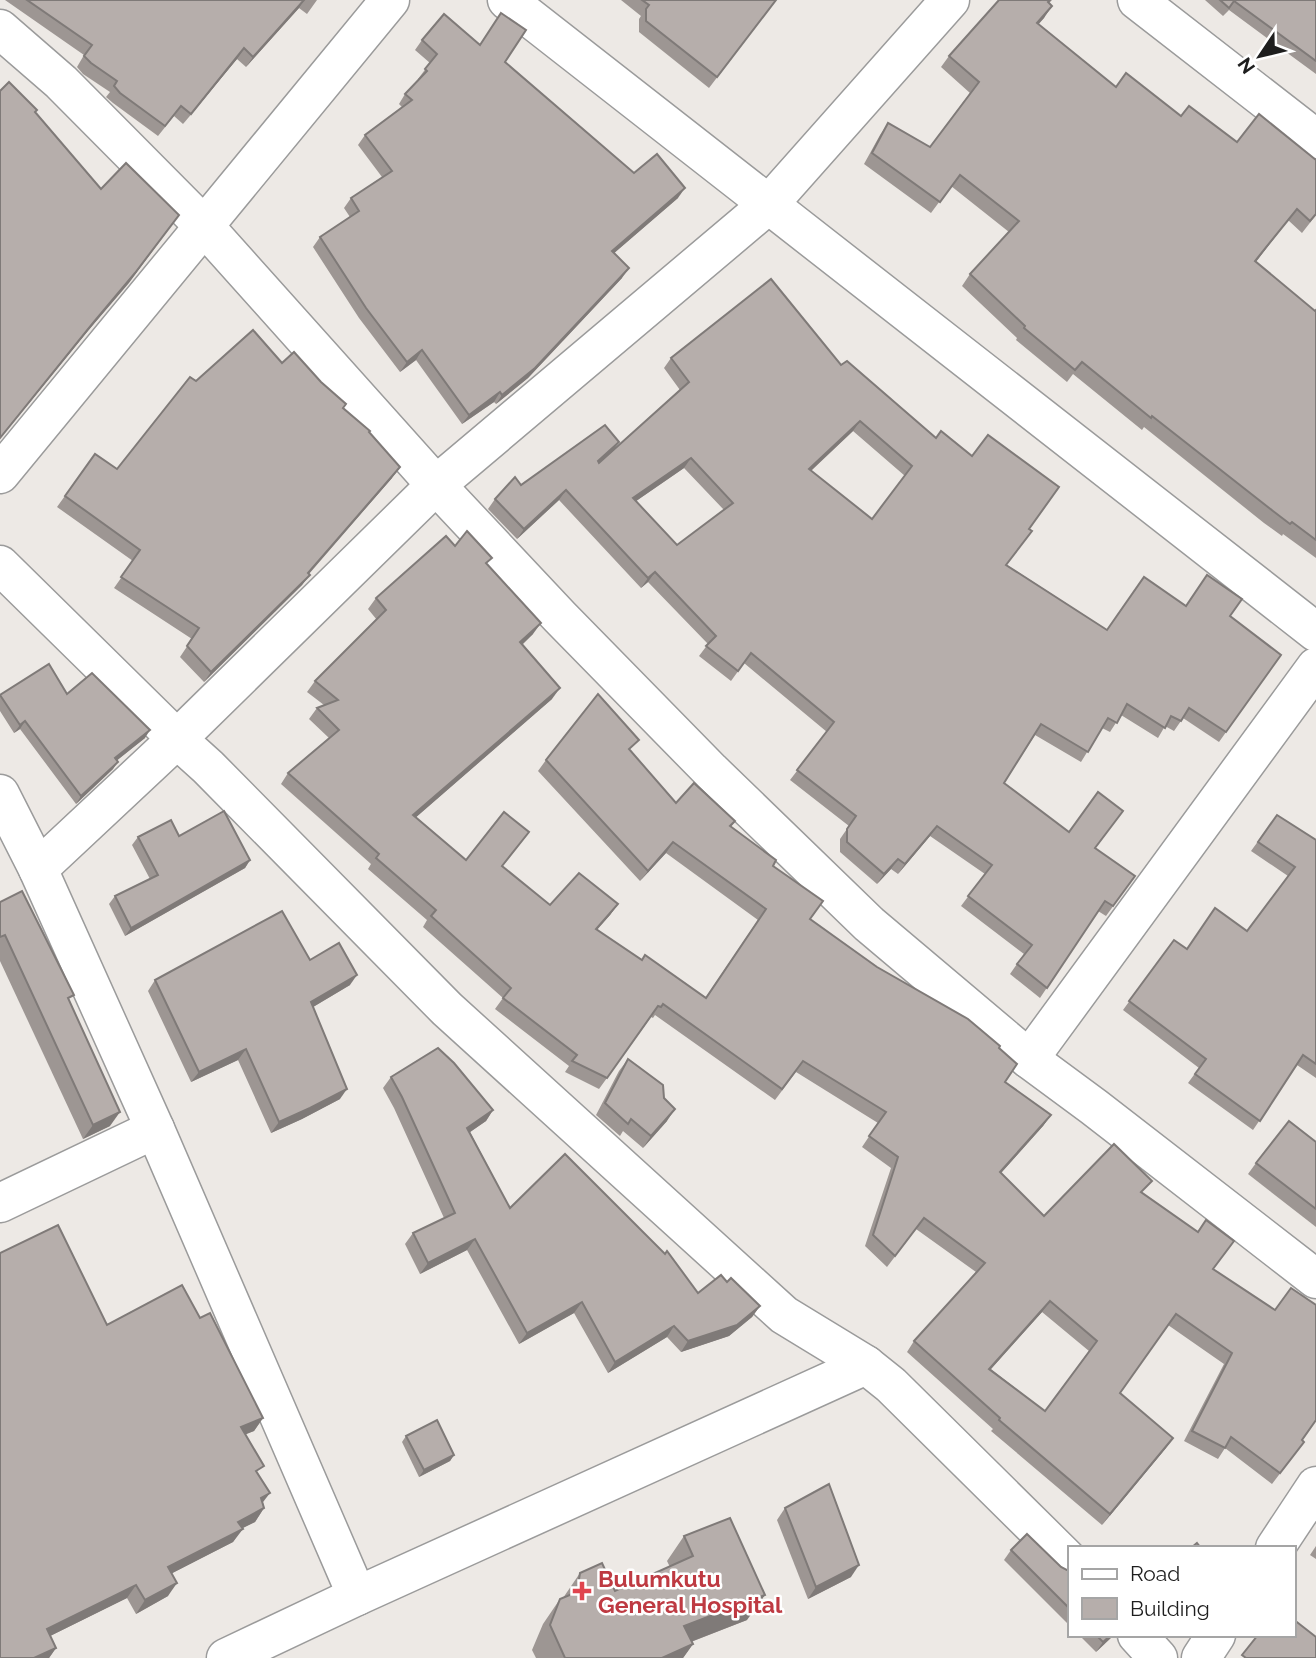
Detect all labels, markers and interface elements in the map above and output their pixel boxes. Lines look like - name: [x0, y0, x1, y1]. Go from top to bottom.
- north arrow: [1225, 21, 1295, 91]
- text: N: [1233, 54, 1259, 78]
- legend: [1068, 1546, 1295, 1637]
- text: Road: [1130, 1561, 1180, 1586]
- place label: Bulumkutu General Hospital: [598, 1565, 783, 1618]
- marker: Bulumkutu General Hospital: [572, 1581, 592, 1601]
- text: Building: [1130, 1596, 1210, 1621]

